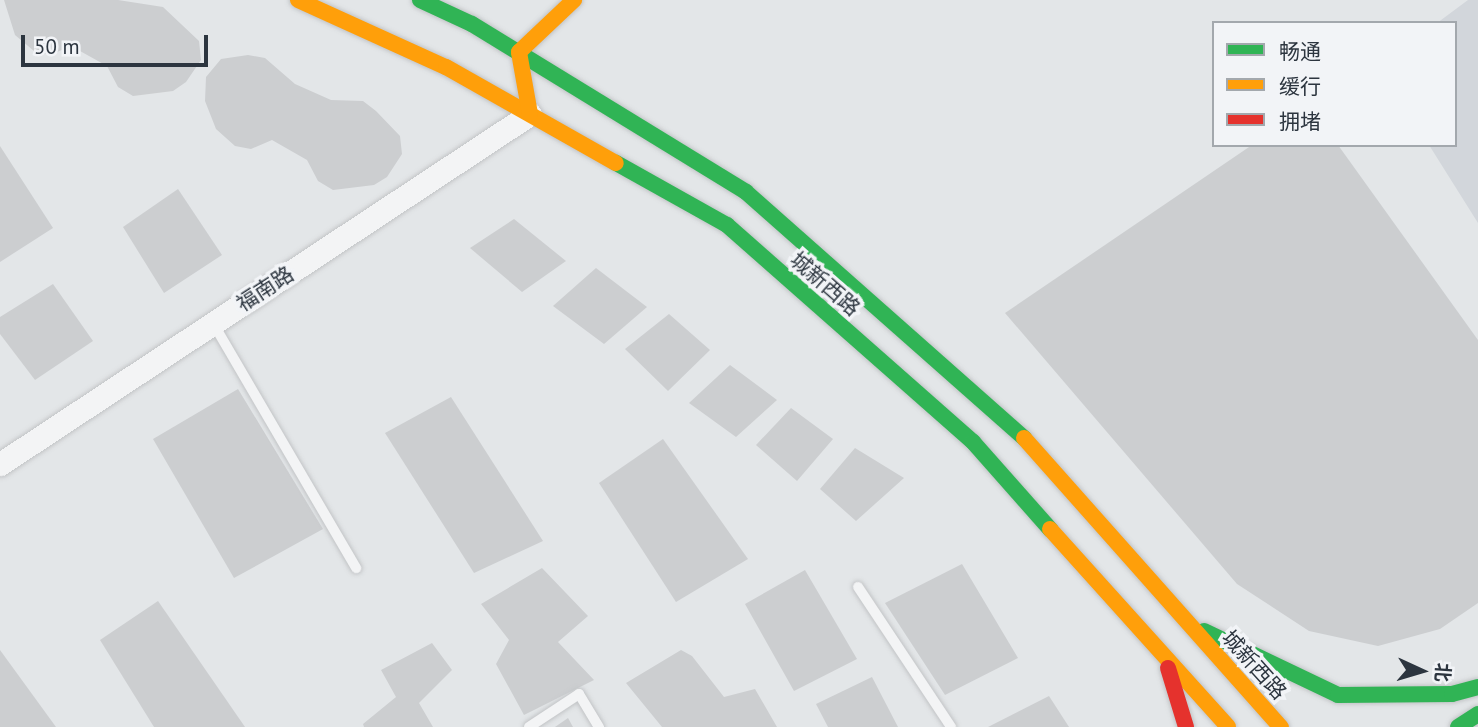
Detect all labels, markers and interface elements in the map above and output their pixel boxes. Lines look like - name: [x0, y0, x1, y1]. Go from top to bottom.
- scale bar: [24, 21, 212, 65]
- legend: [1212, 21, 1457, 147]
- text: 50 m: [34, 33, 80, 60]
- text: 畅通: [1279, 38, 1321, 65]
- text: 缓行: [1279, 73, 1321, 100]
- text: 拥堵: [1279, 108, 1321, 135]
- street label: 城新西路: [785, 247, 865, 321]
- street label: 福南路: [232, 261, 298, 317]
- street label: 城新西路: [1217, 625, 1291, 705]
- north arrow: [1387, 636, 1457, 706]
- text: 北: [1430, 662, 1456, 683]

